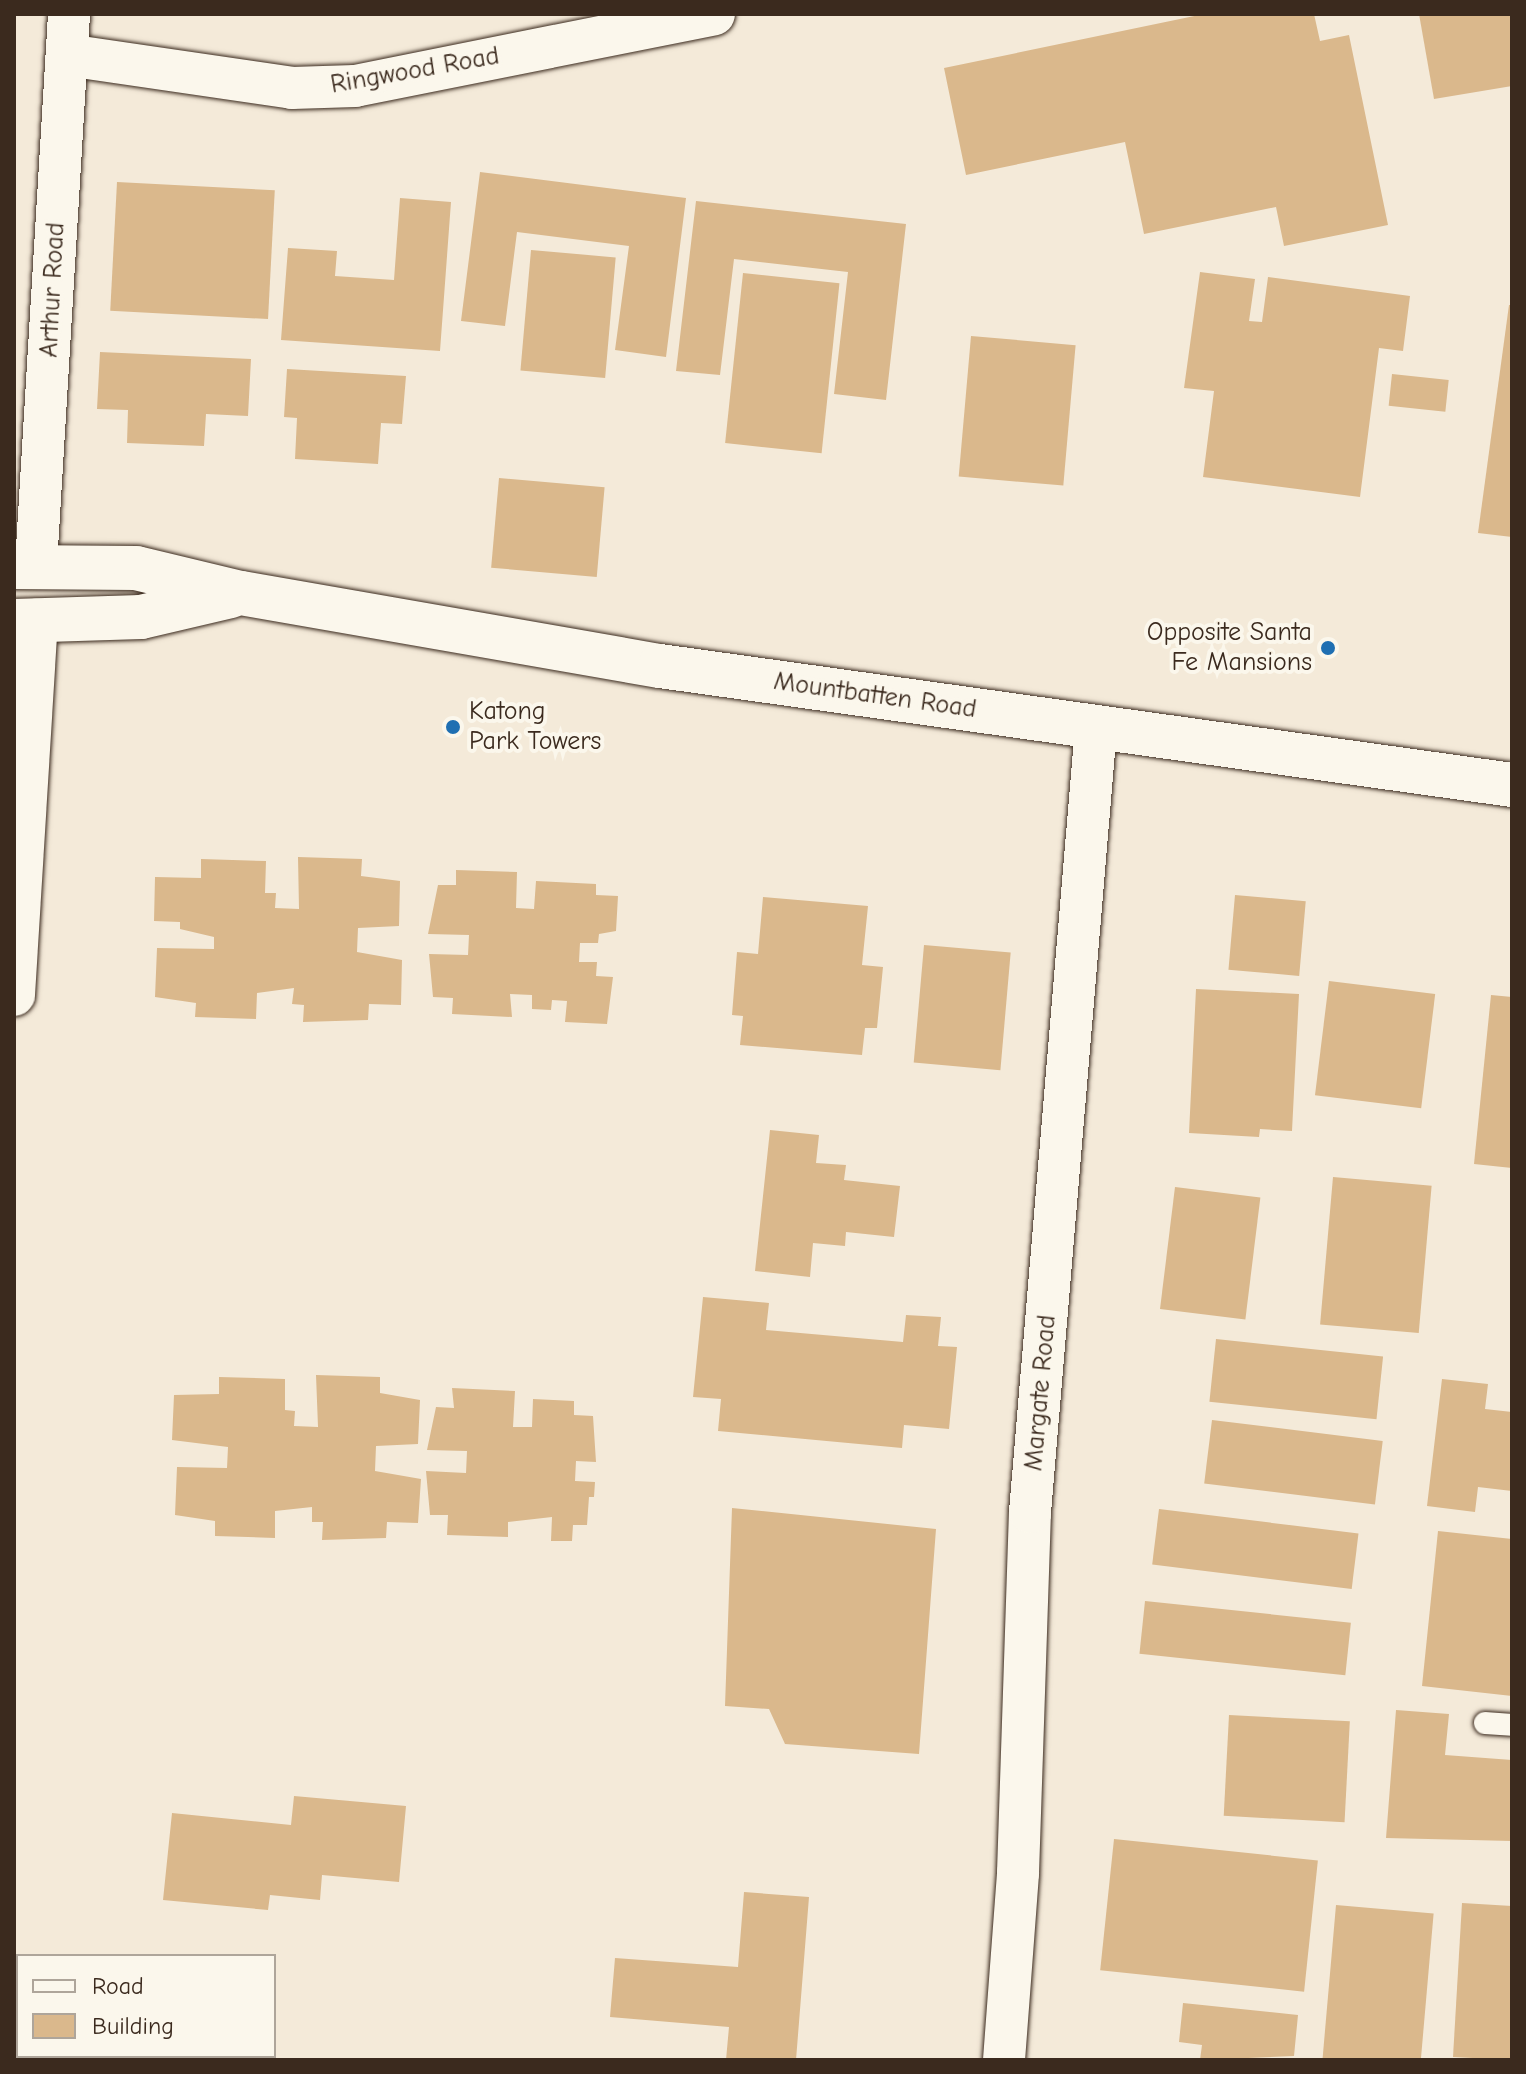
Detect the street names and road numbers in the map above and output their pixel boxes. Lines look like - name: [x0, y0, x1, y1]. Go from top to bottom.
- street label: Ringwood Road: [328, 41, 502, 101]
- street label: Arthur Road: [34, 222, 72, 358]
- street label: Mountbatten Road: [772, 666, 978, 726]
- street label: Margate Road: [1019, 1314, 1063, 1472]

